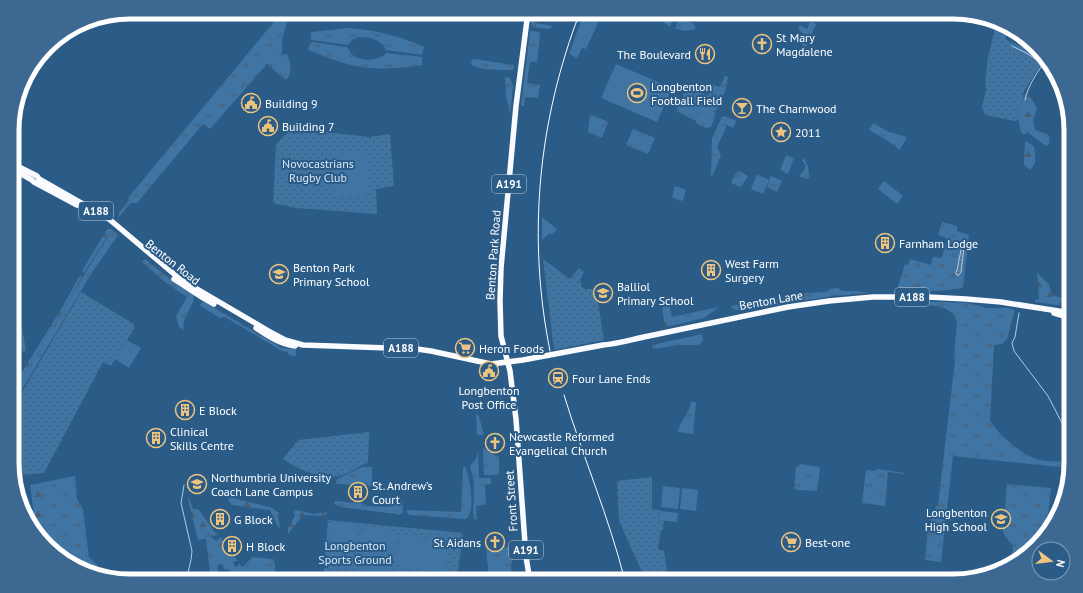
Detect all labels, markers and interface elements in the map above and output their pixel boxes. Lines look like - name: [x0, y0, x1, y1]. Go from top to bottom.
- place label: St Mary Magdalene: [776, 30, 833, 59]
- church icon: St Mary Magdalene: [751, 33, 773, 55]
- restaurant icon: The Boulevard: [694, 43, 716, 65]
- place label: The Boulevard: [617, 47, 691, 62]
- place label: Longbenton Football Field: [651, 79, 722, 108]
- sports icon: Longbenton Football Field: [626, 82, 648, 104]
- public building icon: Building 9: [240, 92, 262, 114]
- place label: Building 9: [265, 96, 318, 111]
- bar icon: The Charnwood: [731, 97, 753, 119]
- place label: The Charnwood: [756, 101, 837, 116]
- public building icon: Building 7: [257, 115, 279, 137]
- place label: Building 7: [282, 119, 335, 134]
- place icon: 2011: [770, 121, 792, 143]
- place label: 2011: [795, 125, 821, 140]
- park label: Novocastrians Rugby Club: [282, 156, 354, 185]
- road number: A191: [492, 175, 526, 193]
- road number: A188: [79, 202, 113, 220]
- street label: Benton Park Road: [482, 210, 504, 300]
- building icon: Farnham Lodge: [874, 232, 896, 254]
- street label: Benton Road: [143, 236, 203, 288]
- place label: Farnham Lodge: [899, 236, 978, 251]
- place label: West Farm Surgery: [725, 256, 779, 285]
- building icon: West Farm Surgery: [700, 259, 722, 281]
- place label: Benton Park Primary School: [293, 260, 370, 289]
- school or university icon: Benton Park Primary School: [268, 263, 290, 285]
- place label: Balliol Primary School: [617, 279, 694, 308]
- school or university icon: Balliol Primary School: [592, 282, 614, 304]
- street label: Benton Lane: [738, 287, 804, 313]
- road number: A188: [895, 288, 929, 306]
- supermarket icon: Heron Foods: [454, 337, 476, 359]
- road number: A188: [384, 339, 418, 357]
- place label: Heron Foods: [479, 341, 544, 356]
- public building icon: Longbenton Post Office: [478, 360, 500, 382]
- station icon: Four Lane Ends: [547, 367, 569, 389]
- place label: Four Lane Ends: [572, 371, 651, 386]
- place label: Longbenton Post Office: [458, 383, 520, 412]
- building icon: E Block: [174, 399, 196, 421]
- place label: E Block: [199, 403, 237, 418]
- place label: Clinical Skills Centre: [170, 424, 234, 453]
- building icon: Clinical Skills Centre: [145, 427, 167, 449]
- place label: Newcastle Reformed Evangelical Church: [509, 429, 614, 458]
- church icon: Newcastle Reformed Evangelical Church: [484, 432, 506, 454]
- place label: Northumbria University Coach Lane Campus: [211, 470, 331, 499]
- street label: Front Street: [501, 470, 521, 532]
- school or university icon: Northumbria University Coach Lane Campus: [186, 473, 208, 495]
- place label: St. Andrew’s Court: [372, 478, 433, 507]
- building icon: St. Andrew’s Court: [347, 481, 369, 503]
- place label: Longbenton High School: [925, 505, 987, 534]
- building icon: G Block: [209, 508, 231, 530]
- school or university icon: Longbenton High School: [990, 508, 1012, 530]
- place label: G Block: [234, 512, 273, 527]
- church icon: St Aidans: [484, 531, 506, 553]
- supermarket icon: Best-one: [780, 531, 802, 553]
- building icon: H Block: [221, 535, 243, 557]
- place label: St Aidans: [433, 535, 481, 550]
- place label: Best-one: [805, 535, 850, 550]
- park label: Longbenton Sports Ground: [318, 538, 392, 567]
- place label: H Block: [246, 539, 286, 554]
- road number: A191: [509, 541, 543, 559]
- north arrow: [1031, 541, 1071, 581]
- text: N: [1053, 558, 1068, 569]

